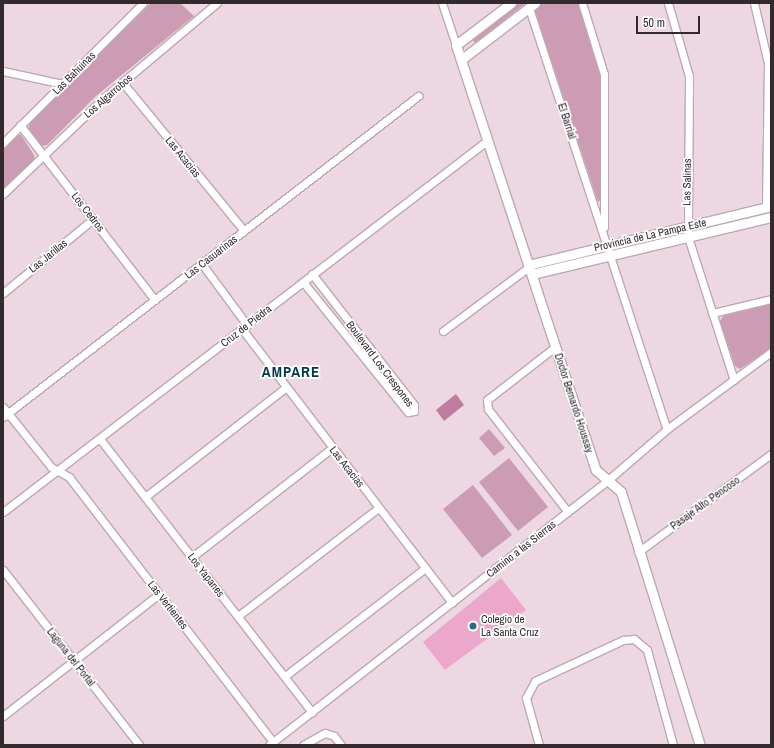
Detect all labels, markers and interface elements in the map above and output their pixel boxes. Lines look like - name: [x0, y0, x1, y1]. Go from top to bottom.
- scale bar: [638, 8, 702, 34]
- text: 50 m: [643, 15, 665, 31]
- street label: Las Bahuinas: [50, 49, 98, 97]
- street label: Los Algarrobos: [81, 71, 135, 121]
- street label: El Barrial: [555, 101, 579, 141]
- street label: Las Acacias: [162, 134, 204, 180]
- street label: Las Salinas: [680, 158, 694, 206]
- street label: Los Cedros: [69, 190, 107, 234]
- street label: Provincia de La Pampa Este: [593, 216, 707, 254]
- street label: Las Casuarinas: [182, 232, 240, 282]
- street label: Las Jarillas: [26, 237, 70, 275]
- street label: Cruz de Piedra: [218, 302, 274, 350]
- street label: Boulevard Los Crespones: [343, 319, 417, 409]
- street label: Doctor Bernardo Houssay: [552, 352, 596, 454]
- district label: AMPARE: [262, 363, 320, 381]
- street label: Las Acacias: [327, 444, 367, 490]
- street label: Pasaje Alto Pencoso: [667, 473, 743, 533]
- street label: Camino a las Sierras: [484, 518, 558, 580]
- street label: Los Yapanes: [185, 550, 227, 600]
- street label: Las Vertientes: [145, 578, 191, 632]
- place label: Colegio de La Santa Cruz: [481, 613, 539, 639]
- marker: Colegio de La Santa Cruz: [468, 621, 478, 631]
- street label: Laguna del Portal: [44, 625, 98, 689]

